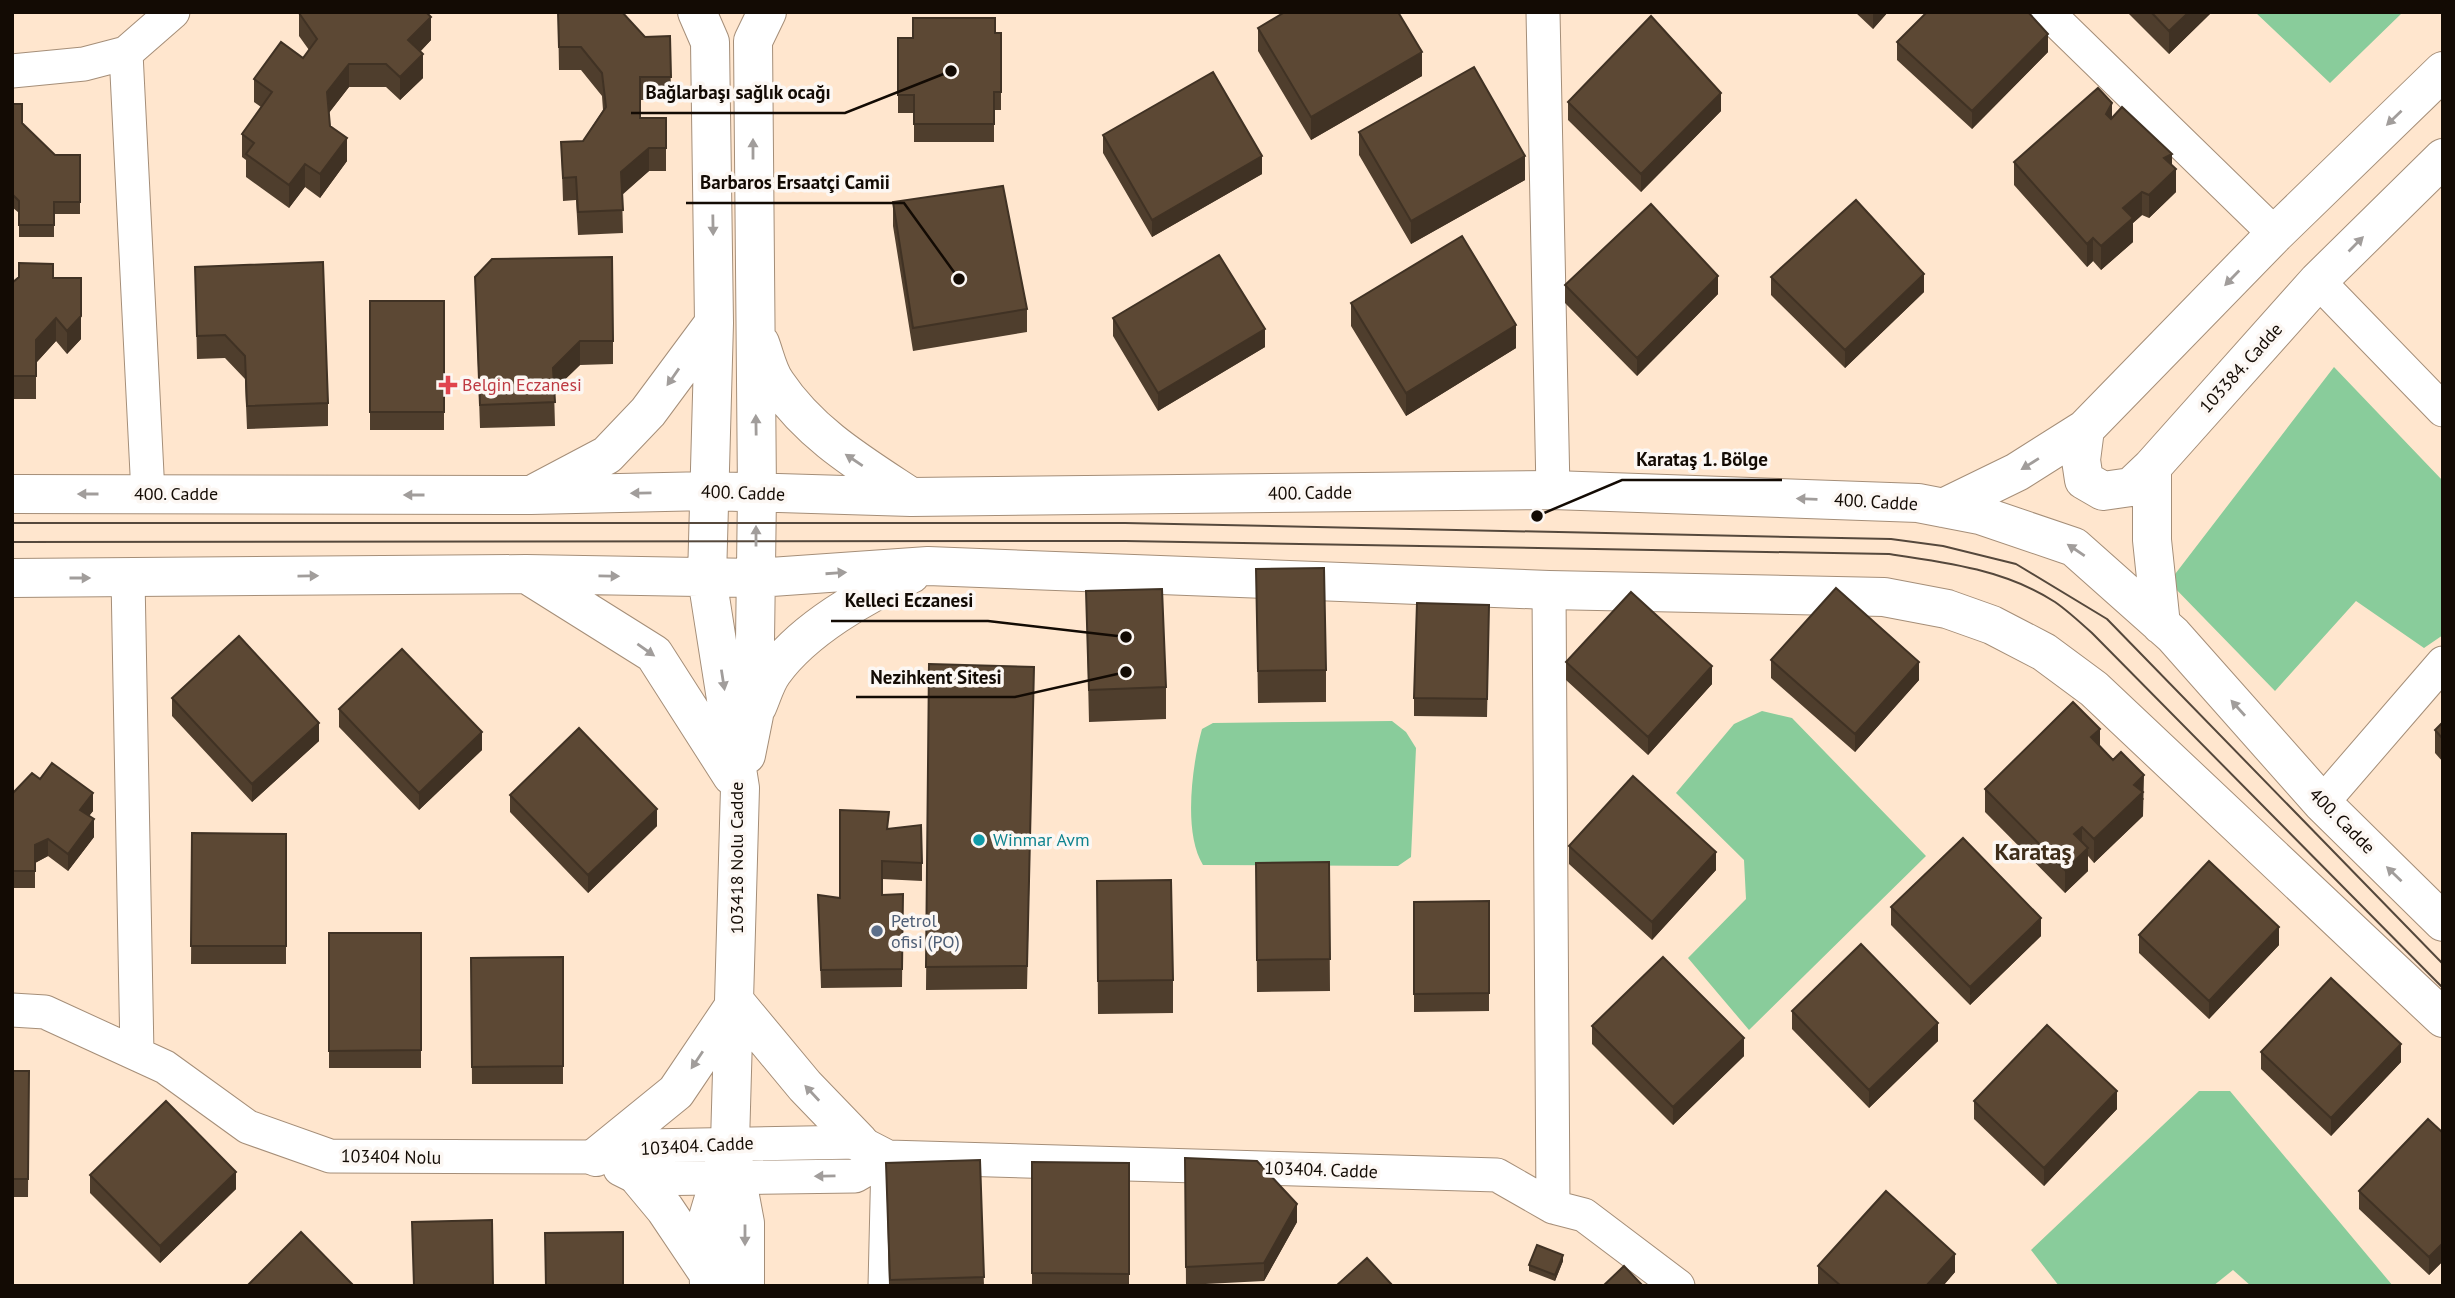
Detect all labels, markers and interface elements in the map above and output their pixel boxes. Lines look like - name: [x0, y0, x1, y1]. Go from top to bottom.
- callout: Bağlarbaşı sağlık ocağı: [631, 73, 845, 113]
- text: Bağlarbaşı sağlık ocağı: [645, 80, 831, 104]
- one-way arrow: [2386, 110, 2403, 126]
- one-way arrow: [747, 137, 759, 159]
- callout: Barbaros Ersaatçi Camii: [686, 163, 904, 203]
- text: Barbaros Ersaatçi Camii: [700, 170, 890, 194]
- one-way arrow: [707, 214, 718, 236]
- one-way arrow: [2347, 236, 2364, 253]
- one-way arrow: [2224, 270, 2240, 286]
- street label: 103384. Cadde: [2194, 318, 2287, 418]
- one-way arrow: [666, 368, 680, 386]
- place label: Belgin Eczanesi: [462, 373, 582, 396]
- marker: Belgin Eczanesi: [440, 377, 456, 393]
- one-way arrow: [750, 414, 762, 436]
- callout: Karataş 1. Bölge: [1622, 440, 1782, 480]
- text: Karataş 1. Bölge: [1636, 447, 1768, 471]
- one-way arrow: [845, 453, 863, 467]
- one-way arrow: [2020, 458, 2039, 471]
- street label: 400. Cadde: [701, 480, 785, 505]
- street label: 400. Cadde: [1268, 480, 1352, 505]
- street label: 400. Cadde: [134, 482, 218, 505]
- one-way arrow: [630, 487, 652, 498]
- one-way arrow: [77, 488, 99, 500]
- street label: 400. Cadde: [1833, 488, 1919, 515]
- one-way arrow: [402, 489, 424, 501]
- one-way arrow: [1796, 493, 1818, 505]
- one-way arrow: [750, 525, 762, 547]
- one-way arrow: [2066, 544, 2086, 557]
- one-way arrow: [825, 567, 847, 578]
- one-way arrow: [297, 570, 319, 582]
- one-way arrow: [598, 570, 620, 582]
- one-way arrow: [70, 572, 92, 584]
- callout: Kelleci Eczanesi: [831, 581, 988, 621]
- text: Kelleci Eczanesi: [845, 588, 973, 612]
- one-way arrow: [637, 643, 655, 657]
- callout: Nezihkent Sitesi: [856, 657, 1015, 697]
- text: Nezihkent Sitesi: [870, 665, 1002, 689]
- one-way arrow: [718, 669, 729, 691]
- one-way arrow: [2231, 700, 2246, 717]
- street label: 103418 Nolu Cadde: [725, 782, 748, 934]
- street label: 400. Cadde: [2304, 783, 2380, 859]
- place label: Winmar Avm: [993, 828, 1090, 851]
- marker: Winmar Avm: [971, 832, 987, 848]
- district label: Karataş: [1994, 836, 2072, 867]
- one-way arrow: [2386, 866, 2403, 882]
- place label: Petrol ofisi (PO): [891, 909, 960, 953]
- marker: Petrol ofisi (PO): [869, 923, 885, 939]
- one-way arrow: [690, 1051, 704, 1069]
- one-way arrow: [804, 1084, 820, 1102]
- street label: 103404. Cadde: [640, 1131, 754, 1160]
- street label: 103404 Nolu: [341, 1144, 441, 1169]
- street label: 103404. Cadde: [1264, 1156, 1378, 1183]
- one-way arrow: [813, 1171, 835, 1182]
- one-way arrow: [739, 1224, 751, 1246]

